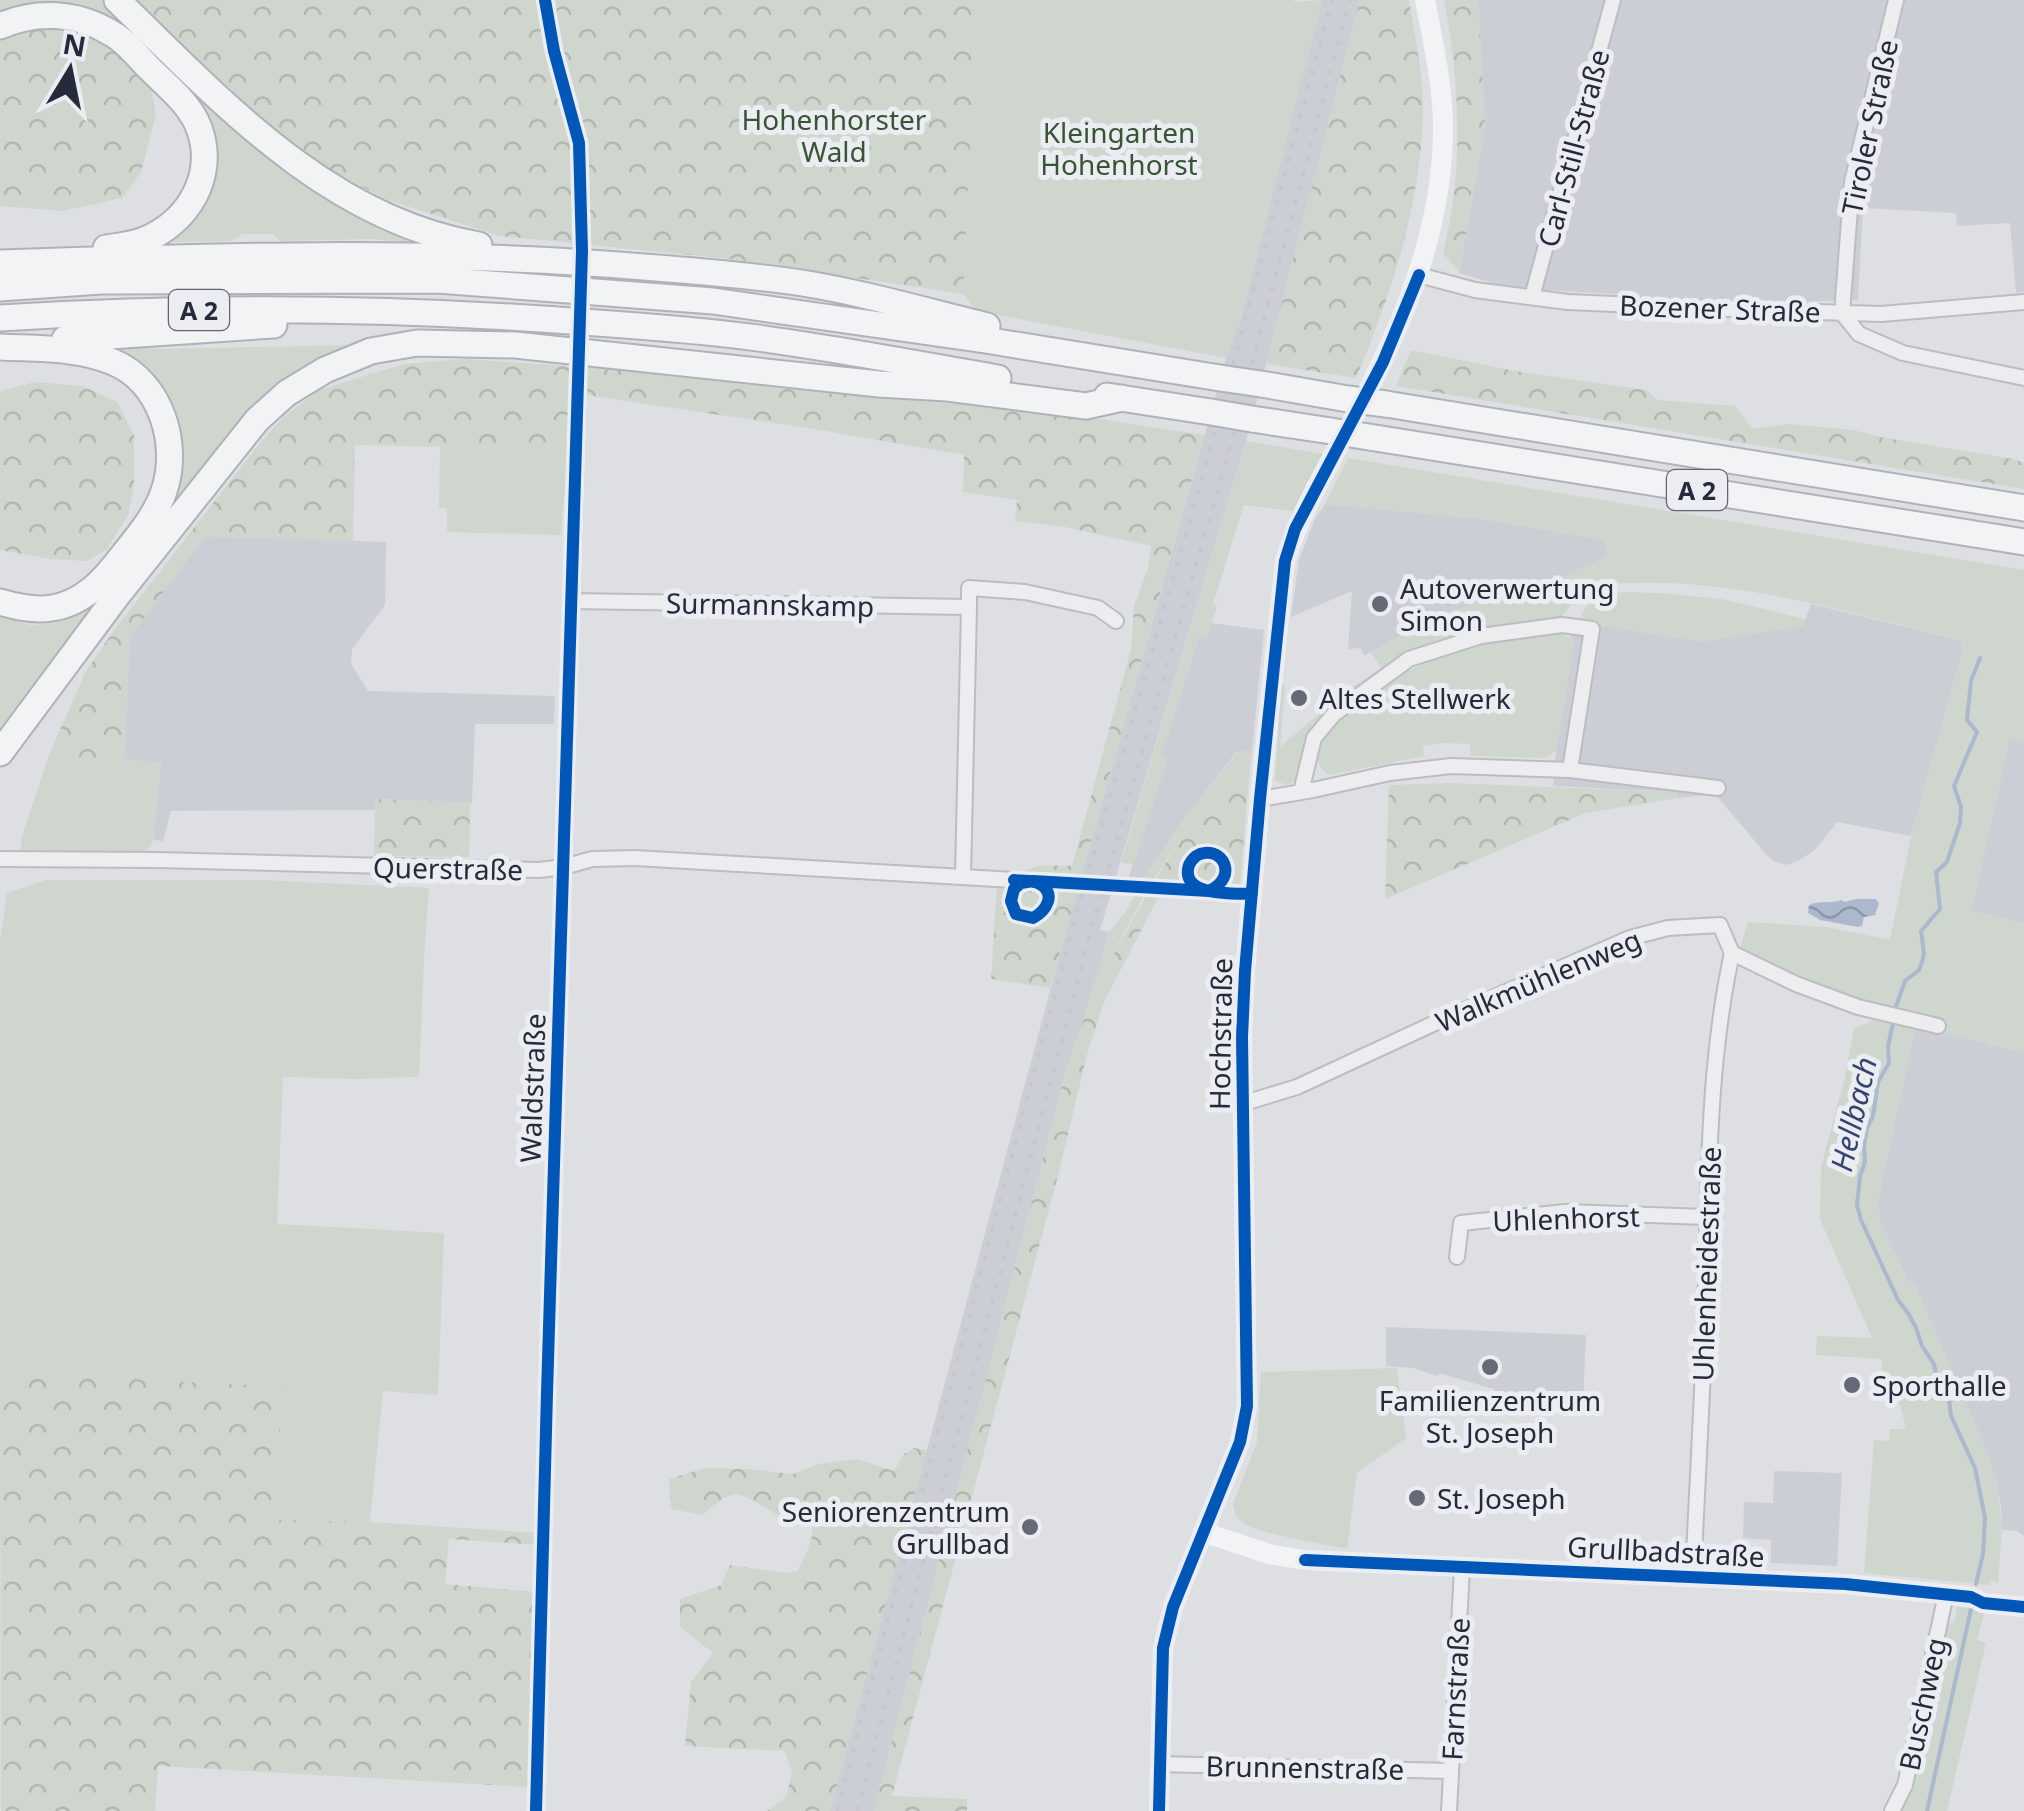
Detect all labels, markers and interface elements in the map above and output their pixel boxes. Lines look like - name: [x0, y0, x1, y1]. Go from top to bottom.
- north arrow: [20, 20, 120, 120]
- text: N: [60, 24, 89, 65]
- street label: Tiroler Straße: [1832, 36, 1906, 218]
- street label: Carl-Still-Straße: [1528, 45, 1618, 251]
- park label: Hohenhorster Wald: [742, 100, 927, 170]
- park label: Kleingarten Hohenhorst: [1040, 113, 1198, 183]
- street label: Bozener Straße: [1619, 285, 1821, 331]
- road number: A 2: [169, 290, 229, 330]
- road number: A 2: [1667, 470, 1727, 510]
- place label: Autoverwertung Simon: [1400, 569, 1615, 639]
- street label: Surmannskamp: [666, 583, 874, 625]
- marker: Autoverwertung Simon: [1369, 593, 1391, 615]
- place label: Altes Stellwerk: [1319, 679, 1511, 717]
- marker: Altes Stellwerk: [1288, 687, 1310, 709]
- street label: Querstraße: [373, 848, 523, 888]
- street label: Walkmühlenweg: [1430, 920, 1646, 1040]
- street label: Hochstraße: [1200, 958, 1240, 1110]
- street label: Waldstraße: [510, 1013, 554, 1163]
- water label: Hellbach: [1820, 1053, 1886, 1175]
- street label: Uhlenheidestraße: [1683, 1146, 1729, 1382]
- street label: Uhlenhorst: [1492, 1196, 1640, 1240]
- marker: Familienzentrum St. Joseph: [1479, 1356, 1501, 1378]
- place label: Sporthalle: [1872, 1366, 2006, 1404]
- marker: Sporthalle: [1841, 1374, 1863, 1396]
- place label: Familienzentrum St. Joseph: [1379, 1381, 1601, 1451]
- place label: St. Joseph: [1437, 1479, 1566, 1517]
- marker: St. Joseph: [1406, 1487, 1428, 1509]
- place label: Seniorenzentrum Grullbad: [782, 1492, 1010, 1562]
- marker: Seniorenzentrum Grullbad: [1019, 1516, 1041, 1538]
- street label: Grullbadstraße: [1566, 1527, 1766, 1575]
- street label: Farnstraße: [1432, 1617, 1478, 1761]
- street label: Buschweg: [1889, 1634, 1955, 1774]
- street label: Brunnenstraße: [1205, 1746, 1405, 1788]

